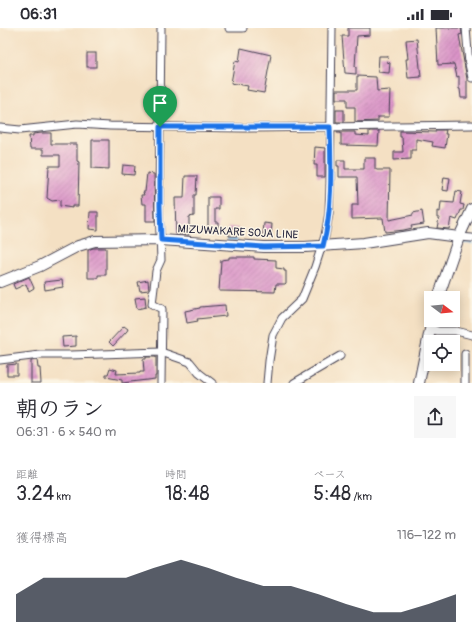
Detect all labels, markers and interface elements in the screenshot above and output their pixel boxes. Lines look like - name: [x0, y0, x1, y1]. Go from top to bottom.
- text: 06:31: [20, 5, 57, 24]
- pin: [143, 86, 177, 127]
- icon: arrive: [149, 92, 171, 114]
- street label: MIZUWAKARE SOJA LINE: [177, 222, 299, 242]
- north arrow: [424, 291, 460, 327]
- map controls: [424, 291, 460, 371]
- button: locate: [424, 335, 460, 371]
- text: 朝のラン: [16, 395, 104, 423]
- button: share: [414, 396, 456, 438]
- text: 06:31 · 6 × 540 m: [16, 424, 116, 440]
- text: 距離: [16, 468, 38, 481]
- text: 時間: [165, 468, 187, 481]
- text: ペース: [313, 468, 346, 481]
- text: 3.24: [16, 481, 54, 506]
- text: 18:48: [165, 481, 210, 506]
- text: 5:48: [313, 481, 351, 506]
- text: km: [54, 490, 71, 503]
- text: /km: [351, 490, 372, 503]
- text: 116–122 m: [397, 527, 456, 543]
- text: 獲得標高: [16, 530, 68, 546]

